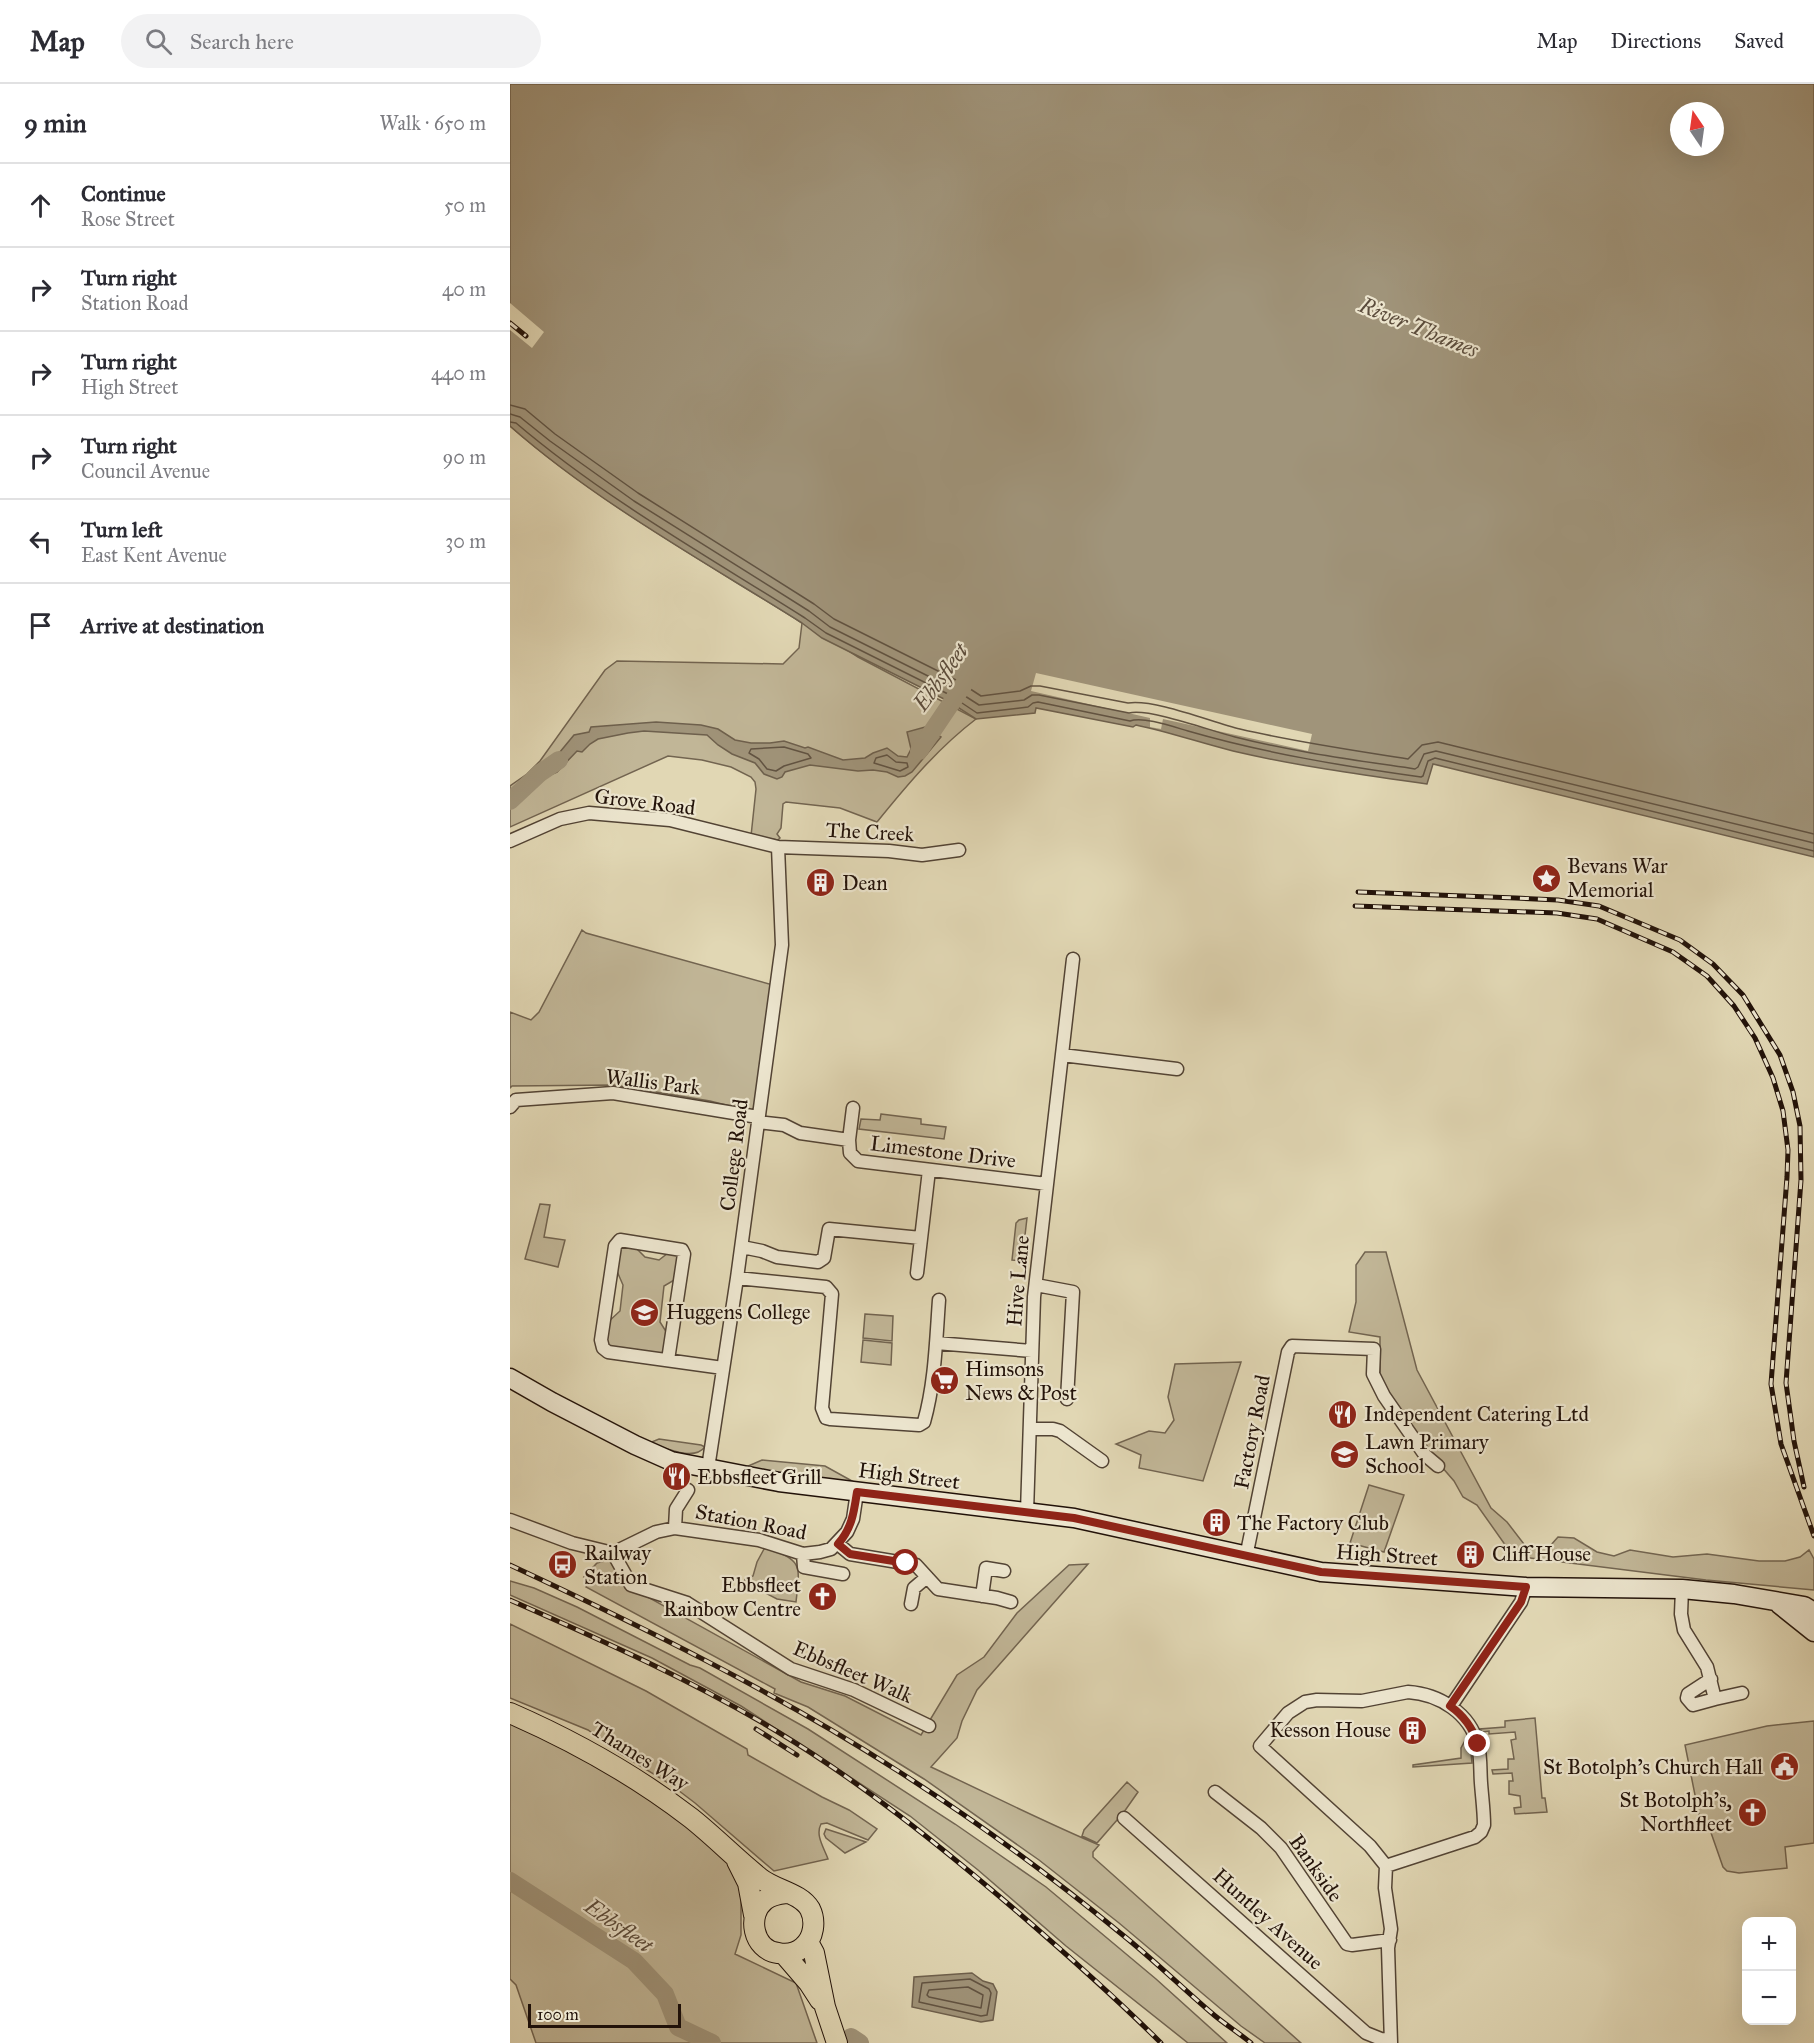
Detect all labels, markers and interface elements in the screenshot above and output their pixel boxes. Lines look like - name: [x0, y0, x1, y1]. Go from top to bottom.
- search box: [121, 14, 541, 68]
- text: Map: [30, 24, 85, 59]
- icon: search: [142, 25, 175, 58]
- text: Search here: [190, 28, 294, 55]
- text: Map: [1537, 28, 1578, 54]
- text: Directions: [1611, 28, 1701, 54]
- text: Saved: [1734, 28, 1784, 54]
- north arrow: [1670, 102, 1724, 156]
- text: 9 min: [24, 107, 87, 139]
- text: Walk · 650 m: [380, 111, 486, 135]
- text: Continue: [81, 180, 166, 207]
- icon: ahead: [24, 189, 57, 222]
- text: 50 m: [444, 193, 486, 217]
- text: Rose Street: [81, 207, 175, 231]
- text: Turn right: [81, 264, 177, 291]
- icon: right: [24, 273, 57, 306]
- text: 40 m: [442, 277, 486, 301]
- text: Station Road: [81, 291, 188, 315]
- water label: River Thames: [1355, 291, 1483, 364]
- text: Turn right: [81, 348, 177, 375]
- icon: right: [24, 357, 57, 390]
- text: 440 m: [431, 361, 486, 385]
- text: High Street: [81, 375, 178, 399]
- text: Turn right: [81, 432, 177, 459]
- icon: right: [24, 441, 57, 474]
- text: 90 m: [443, 445, 486, 469]
- text: Council Avenue: [81, 459, 210, 483]
- text: Turn left: [81, 516, 163, 543]
- icon: left: [24, 525, 57, 558]
- text: 30 m: [445, 529, 486, 553]
- text: East Kent Avenue: [81, 543, 227, 567]
- icon: arrive: [24, 609, 57, 642]
- text: Arrive at destination: [81, 612, 264, 639]
- water label: Ebbsfleet: [906, 637, 975, 718]
- street label: Grove Road: [593, 783, 697, 821]
- street label: The Creek: [825, 817, 915, 847]
- place label: Bevans War Memorial: [1567, 853, 1668, 903]
- place icon: Bevans War Memorial: [1530, 862, 1562, 894]
- building icon: Dean: [805, 867, 837, 899]
- place label: Dean: [842, 870, 888, 896]
- street label: Wallis Park: [604, 1063, 702, 1101]
- street label: College Road: [714, 1097, 754, 1213]
- street label: Limestone Drive: [869, 1130, 1018, 1174]
- street label: Hive Lane: [1001, 1234, 1035, 1328]
- school or university icon: Huggens College: [629, 1296, 661, 1328]
- place label: Huggens College: [666, 1299, 811, 1325]
- place label: Himsons News & Post: [965, 1356, 1077, 1406]
- supermarket icon: Himsons News & Post: [928, 1365, 960, 1397]
- street label: Factory Road: [1228, 1372, 1276, 1491]
- restaurant icon: Independent Catering Ltd: [1327, 1398, 1359, 1430]
- place label: Independent Catering Ltd: [1364, 1401, 1589, 1427]
- place label: Lawn Primary School: [1365, 1429, 1490, 1479]
- school or university icon: Lawn Primary School: [1328, 1438, 1360, 1470]
- street label: High Street: [857, 1457, 962, 1495]
- restaurant icon: Ebbsfleet Grill: [660, 1461, 692, 1493]
- place label: Ebbsfleet Grill: [697, 1464, 822, 1490]
- street label: Station Road: [693, 1498, 809, 1546]
- building icon: The Factory Club: [1200, 1507, 1232, 1539]
- place label: The Factory Club: [1237, 1510, 1389, 1536]
- street label: High Street: [1335, 1538, 1439, 1572]
- building icon: Cliff House: [1455, 1538, 1487, 1570]
- place label: Railway Station: [584, 1540, 652, 1590]
- place label: Cliff House: [1492, 1541, 1591, 1567]
- bus stop icon: Railway Station: [547, 1549, 579, 1581]
- route start: [892, 1549, 918, 1575]
- place label: Ebbsfleet Rainbow Centre: [663, 1572, 802, 1622]
- church icon: Ebbsfleet Rainbow Centre: [806, 1581, 838, 1613]
- street label: Ebbsfleet Walk: [789, 1635, 917, 1709]
- building icon: Kesson House: [1396, 1714, 1428, 1746]
- street label: Thames Way: [586, 1716, 695, 1797]
- place label: Kesson House: [1269, 1717, 1391, 1743]
- route end: [1464, 1730, 1490, 1756]
- public building icon: St Botolph's Church Hall: [1768, 1751, 1800, 1783]
- place label: St Botolph's Church Hall: [1543, 1754, 1763, 1780]
- place label: St Botolph's, Northfleet: [1619, 1787, 1733, 1837]
- church icon: St Botolph's, Northfleet: [1737, 1796, 1769, 1828]
- street label: Bankside: [1283, 1829, 1349, 1907]
- street label: Huntley Avenue: [1207, 1863, 1329, 1975]
- water label: Ebbsfleet: [578, 1892, 659, 1960]
- map controls: [1742, 1917, 1796, 2025]
- button: +: [1742, 1917, 1796, 1971]
- button: −: [1742, 1971, 1796, 2025]
- scale bar: [528, 2001, 681, 2028]
- text: 100 m: [537, 2005, 579, 2024]

